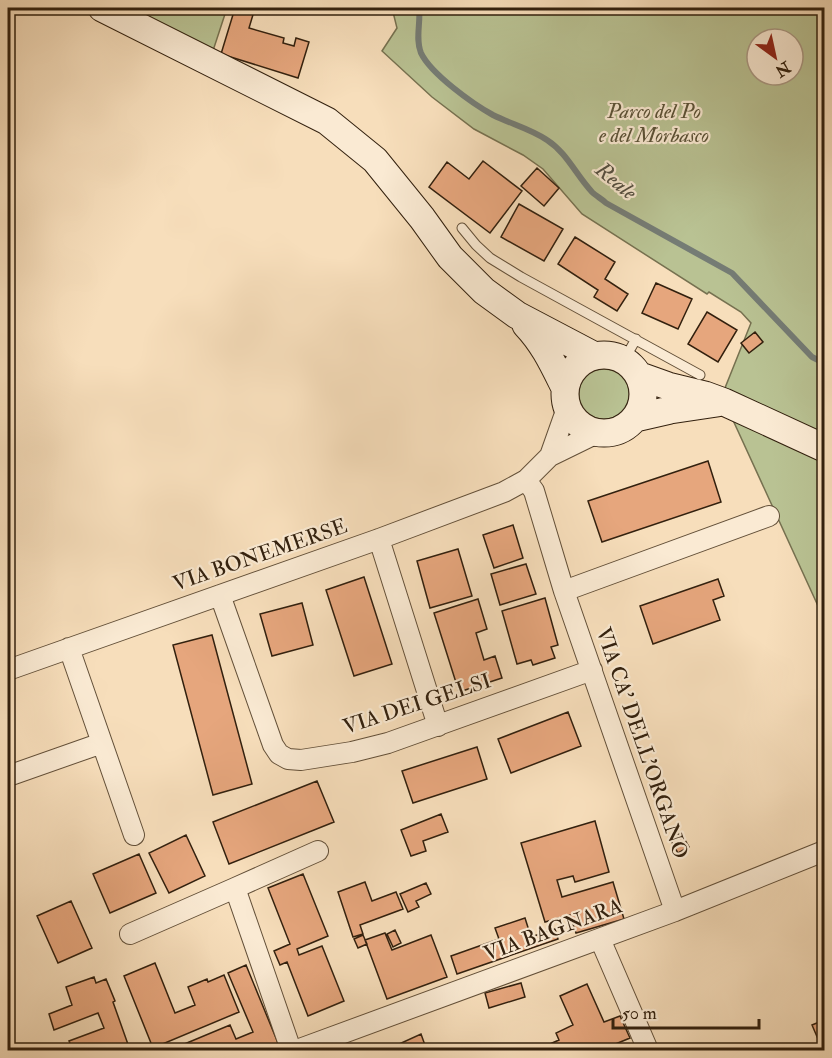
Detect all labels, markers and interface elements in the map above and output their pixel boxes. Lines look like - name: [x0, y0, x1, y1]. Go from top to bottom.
- north arrow: [745, 27, 805, 87]
- text: N: [771, 56, 795, 81]
- park label: Parco del Po e del Morbasco: [599, 98, 709, 149]
- water label: Reale: [589, 155, 643, 207]
- street label: VIA BONEMERSE: [169, 512, 351, 598]
- street label: VIA CA' DELL'ORGANO: [590, 624, 694, 862]
- street label: VIA DEI GELSI: [340, 667, 494, 741]
- street label: VIA BAGNARA: [480, 892, 626, 968]
- scale bar: [613, 992, 758, 1030]
- text: 50 m: [622, 1002, 657, 1025]

